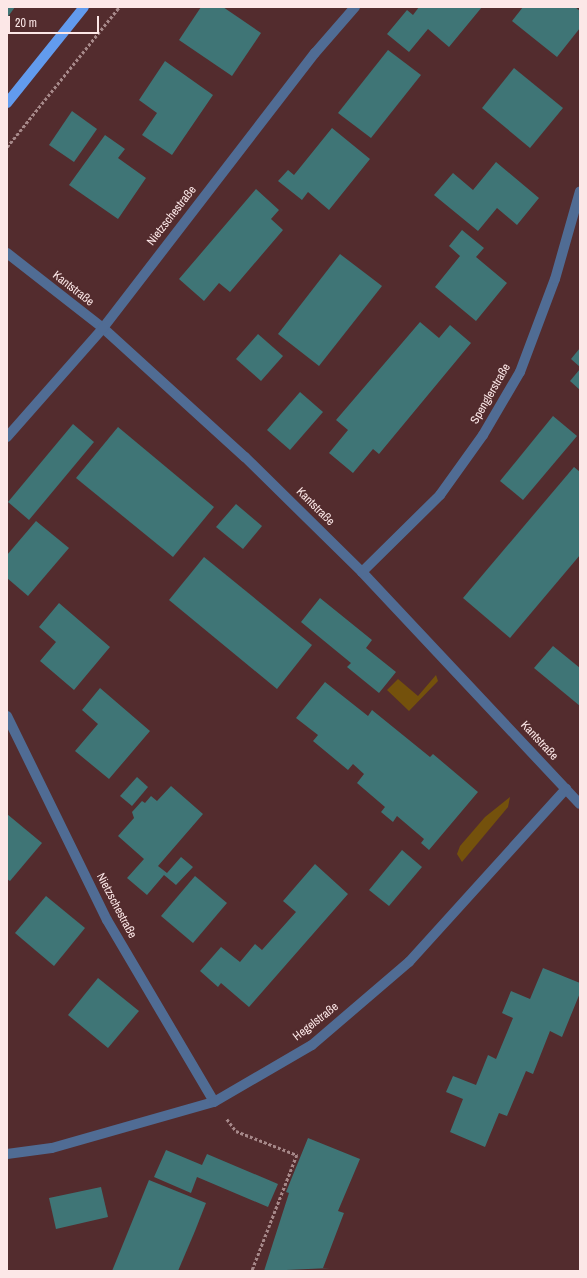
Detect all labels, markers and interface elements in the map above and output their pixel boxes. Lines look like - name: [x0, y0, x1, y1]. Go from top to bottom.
- scale bar: [10, 8, 101, 34]
- text: 20 m: [15, 15, 37, 31]
- street label: Nietzschestraße: [144, 183, 200, 249]
- street label: Kantstraße: [50, 269, 96, 309]
- street label: Spenglerstraße: [468, 361, 514, 427]
- street label: Kantstraße: [293, 485, 337, 529]
- street label: Kantstraße: [517, 718, 561, 764]
- street label: Nietzschestraße: [93, 871, 139, 941]
- street label: Hegelstraße: [290, 1000, 342, 1044]

